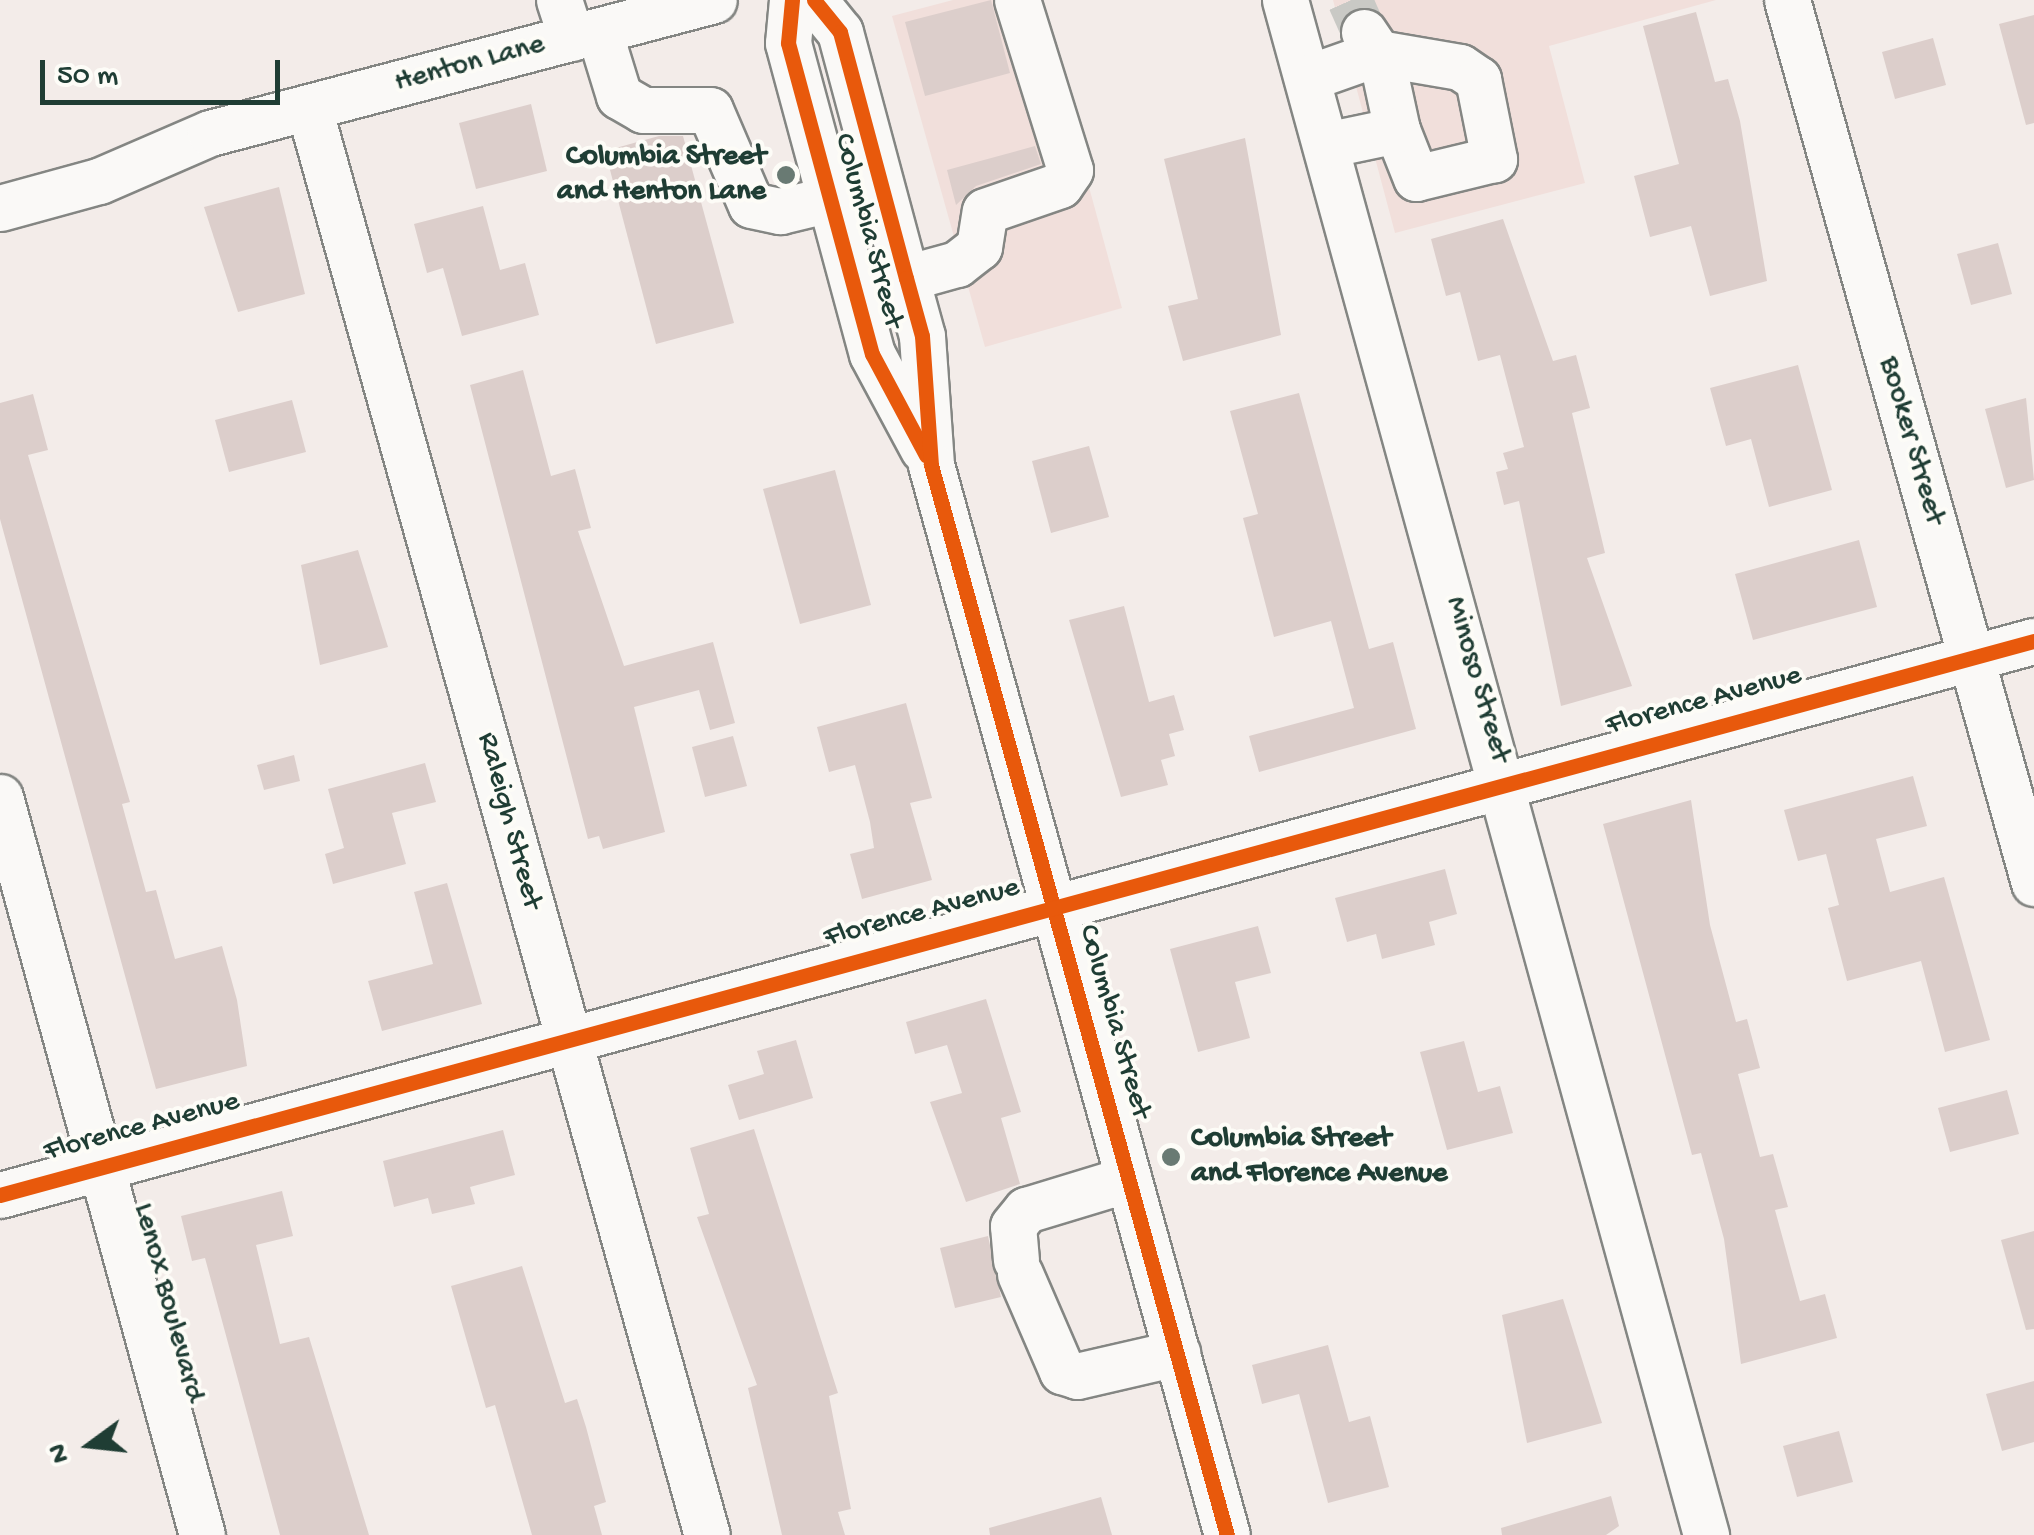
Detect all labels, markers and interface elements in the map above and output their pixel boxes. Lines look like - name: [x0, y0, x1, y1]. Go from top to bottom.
- street label: Henton Lane: [391, 28, 549, 102]
- scale bar: [45, 40, 285, 102]
- text: 50 m: [57, 60, 118, 95]
- street label: Columbia Street: [824, 130, 910, 332]
- place label: Columbia Street and Henton Lane: [557, 140, 766, 210]
- marker: Columbia Street and Henton Lane: [775, 164, 797, 186]
- street label: Booker Street: [1869, 353, 1951, 529]
- street label: Minoso Street: [1435, 593, 1517, 767]
- street label: Florence Avenue: [1602, 659, 1806, 745]
- street label: Raleigh Street: [467, 729, 549, 913]
- street label: Florence Avenue: [820, 871, 1024, 957]
- street label: Columbia Street: [1068, 921, 1158, 1123]
- street label: Florence Avenue: [40, 1085, 244, 1171]
- place label: Columbia Street and Florence Avenue: [1191, 1122, 1447, 1192]
- marker: Columbia Street and Florence Avenue: [1160, 1146, 1182, 1168]
- street label: Lenox Boulevard: [123, 1200, 211, 1406]
- north arrow: [40, 1395, 140, 1495]
- text: N: [42, 1440, 79, 1466]

